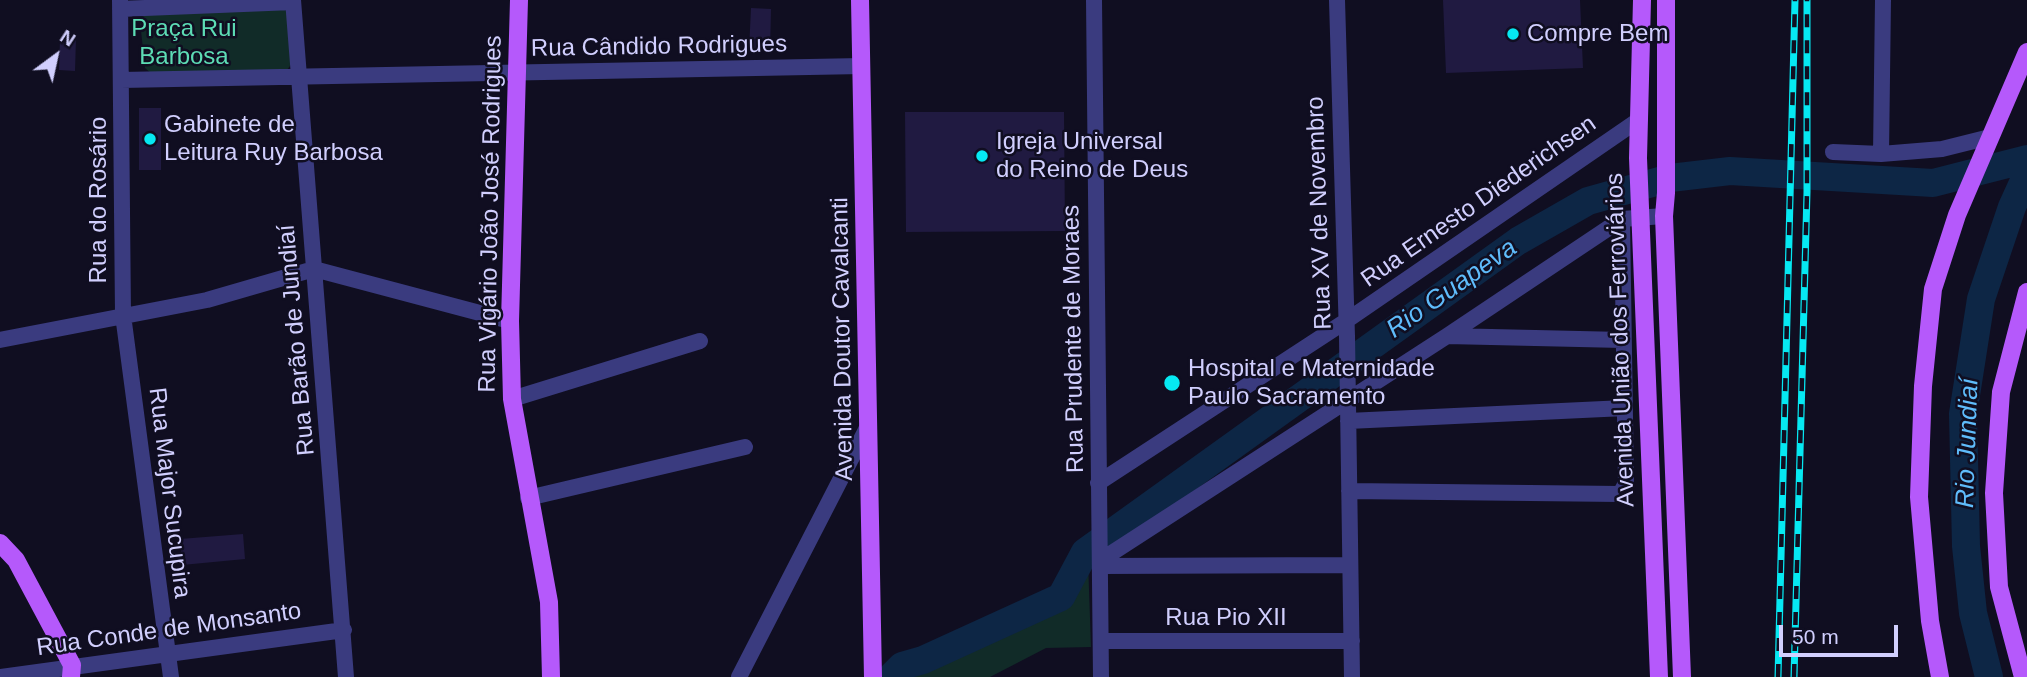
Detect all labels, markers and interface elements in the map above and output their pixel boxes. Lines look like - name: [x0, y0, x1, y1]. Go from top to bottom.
- park label: Praça Rui Barbosa: [131, 15, 237, 71]
- place label: Compre Bem: [1527, 20, 1668, 48]
- north arrow: [21, 21, 91, 91]
- text: N: [56, 25, 79, 51]
- marker: Compre Bem: [1505, 26, 1521, 42]
- street label: Rua Cândido Rodrigues: [531, 30, 787, 64]
- street label: Rua Vigário João José Rodrigues: [473, 35, 509, 393]
- street label: Rua XV de Novembro: [1302, 96, 1338, 330]
- street label: Rua Ernesto Diederichsen: [1356, 110, 1602, 294]
- place label: Gabinete de Leitura Ruy Barbosa: [164, 111, 383, 167]
- street label: Rua do Rosário: [85, 117, 113, 283]
- place label: Igreja Universal do Reino de Deus: [996, 128, 1188, 184]
- marker: Gabinete de Leitura Ruy Barbosa: [142, 131, 158, 147]
- marker: Igreja Universal do Reino de Deus: [974, 148, 990, 164]
- street label: Avenida União dos Ferroviários: [1601, 172, 1641, 508]
- street label: Avenida Doutor Cavalcanti: [826, 197, 860, 481]
- street label: Rua Prudente de Moraes: [1057, 205, 1091, 473]
- street label: Rua Barão de Jundiaí: [273, 223, 321, 457]
- water label: Rio Guapeva: [1381, 233, 1523, 345]
- place label: Hospital e Maternidade Paulo Sacramento: [1188, 355, 1435, 411]
- marker: Hospital e Maternidade Paulo Sacramento: [1162, 373, 1182, 393]
- water label: Rio Jundiaí: [1950, 377, 1986, 509]
- street label: Rua Major Sucupira: [142, 386, 196, 600]
- street label: Rua Conde de Monsanto: [35, 597, 303, 663]
- street label: Rua Pio XII: [1165, 604, 1287, 632]
- scale bar: [1782, 610, 1901, 654]
- text: 50 m: [1792, 625, 1839, 648]

